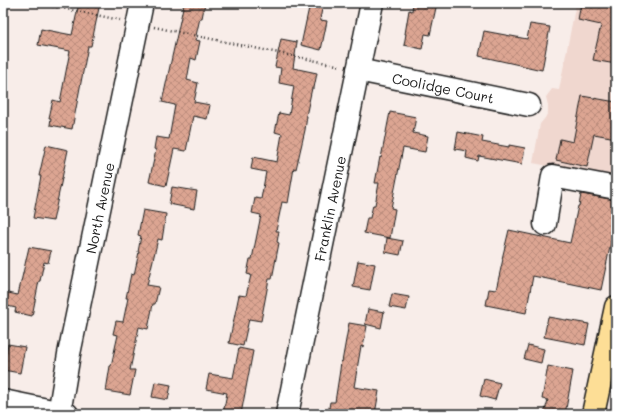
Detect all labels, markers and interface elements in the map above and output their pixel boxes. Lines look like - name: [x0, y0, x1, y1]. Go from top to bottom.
- street label: Coolidge Court: [390, 68, 496, 107]
- street label: Franklin Avenue: [309, 154, 350, 263]
- street label: North Avenue: [81, 161, 118, 255]

